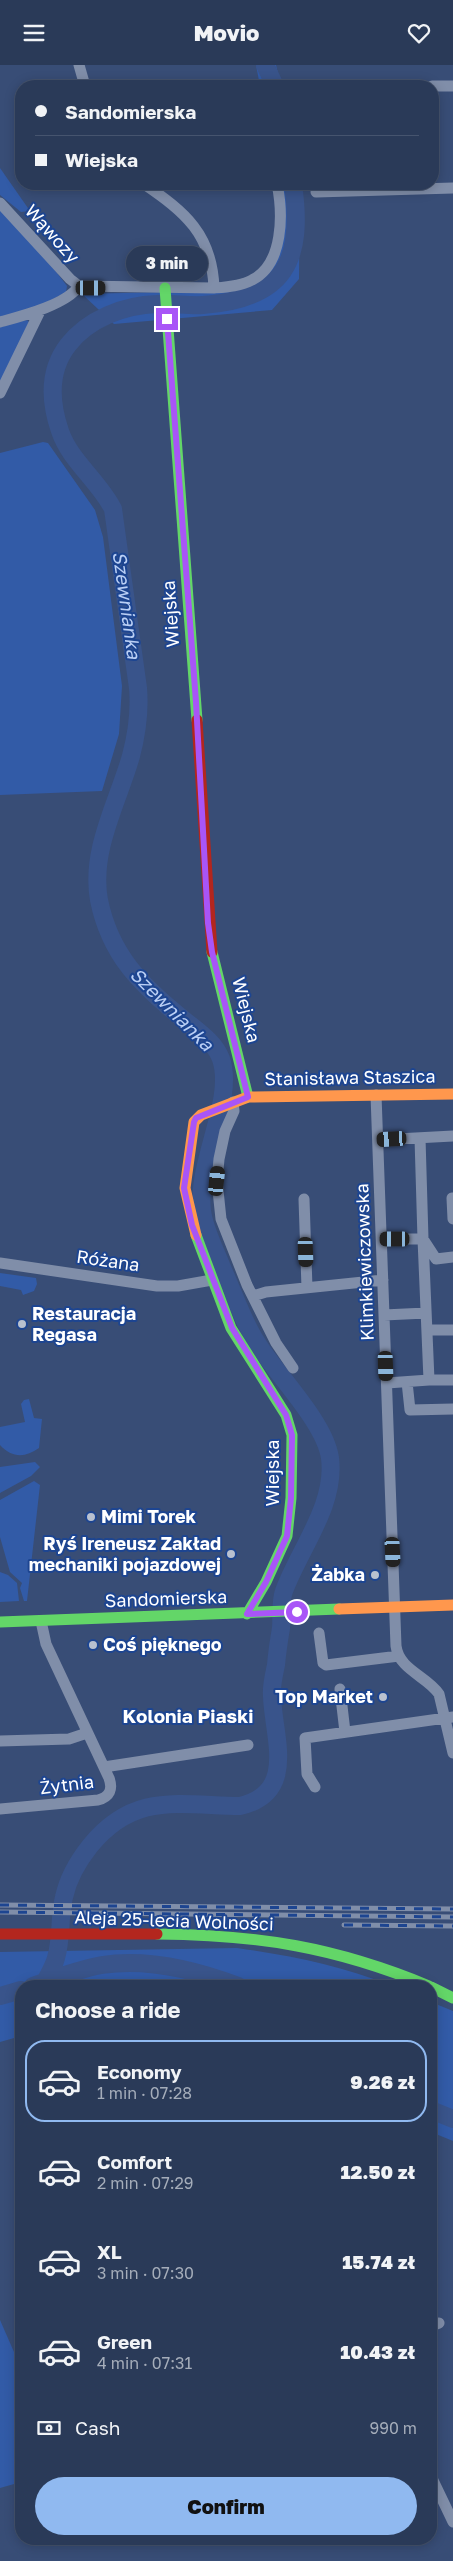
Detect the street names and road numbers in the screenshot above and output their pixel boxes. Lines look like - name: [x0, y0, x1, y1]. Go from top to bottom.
- street label: Wąwozy: [21, 200, 85, 267]
- street label: Wiejska: [157, 580, 183, 648]
- street label: Wiejska: [228, 975, 266, 1045]
- street label: Stanisława Staszica: [264, 1065, 436, 1089]
- street label: Klimkiewiczowska: [350, 1183, 378, 1341]
- street label: Różana: [75, 1245, 141, 1275]
- street label: Wiejska: [261, 1439, 283, 1507]
- street label: Sandomierska: [104, 1585, 228, 1611]
- street label: Żytnia: [39, 1770, 95, 1798]
- street label: Aleja 25-lecia Wolności: [74, 1906, 274, 1934]

